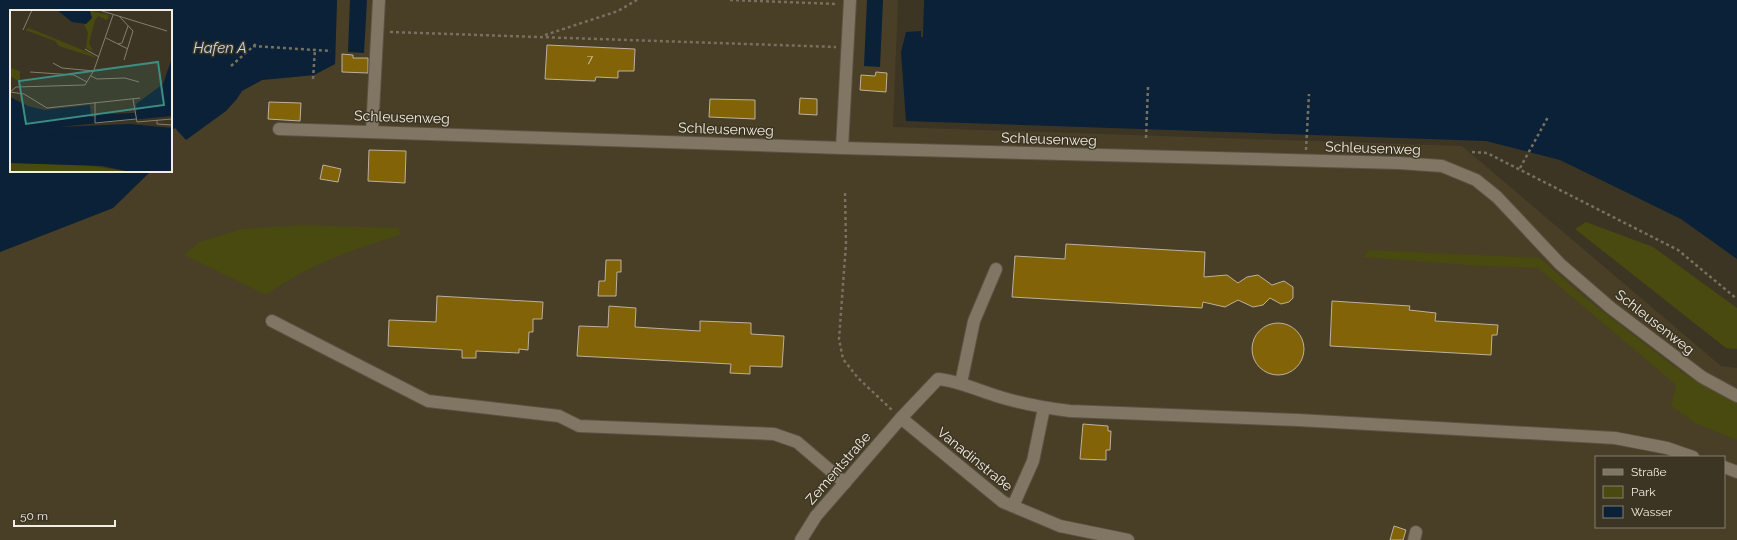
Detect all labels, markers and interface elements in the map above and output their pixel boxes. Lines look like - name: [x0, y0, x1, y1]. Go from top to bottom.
- inset map: [10, 10, 172, 172]
- water label: Hafen A: [193, 39, 247, 57]
- house number: 7: [587, 52, 594, 66]
- street label: Schleusenweg: [354, 107, 450, 127]
- street label: Schleusenweg: [678, 119, 774, 139]
- street label: Schleusenweg: [1001, 129, 1097, 149]
- street label: Schleusenweg: [1325, 138, 1421, 158]
- street label: Schleusenweg: [1612, 286, 1698, 358]
- street label: Vanadinstraße: [934, 424, 1016, 494]
- street label: Zementstraße: [802, 429, 874, 507]
- legend: [1595, 456, 1725, 528]
- text: Straße: [1631, 465, 1667, 479]
- text: Park: [1631, 485, 1656, 499]
- scale bar: [14, 502, 115, 528]
- text: Wasser: [1631, 505, 1673, 519]
- text: 50 m: [20, 509, 48, 523]

